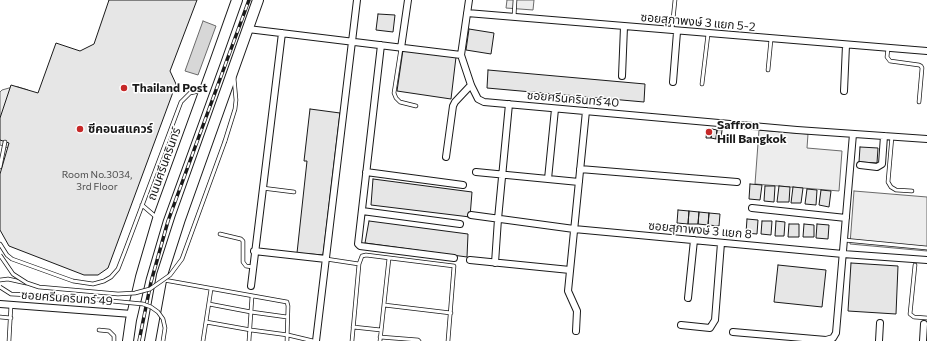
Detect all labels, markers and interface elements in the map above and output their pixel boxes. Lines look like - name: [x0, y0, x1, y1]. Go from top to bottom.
- street label: ซอยสุภาพงษ์ 3 แยก 5-2: [640, 10, 756, 34]
- place label: Thailand Post: [132, 81, 207, 95]
- marker: Thailand Post: [119, 83, 129, 93]
- street label: ซอยศรีนครินทร์ 40: [526, 88, 620, 110]
- place label: Saffron Hill Bangkok: [717, 118, 787, 146]
- place label: ซีคอนสแควร์: [88, 122, 153, 136]
- marker: ซีคอนสแควร์: [75, 124, 85, 134]
- street label: ถนนศรีนครินทร์: [144, 126, 184, 202]
- marker: Saffron Hill Bangkok: [704, 127, 714, 137]
- house number: Room No.3034, 3rd Floor: [62, 169, 132, 192]
- street label: ซอยสุภาพงษ์ 3 แยก 8: [648, 218, 752, 242]
- street label: ซอยศรีนครินทร์ 49: [21, 288, 113, 308]

